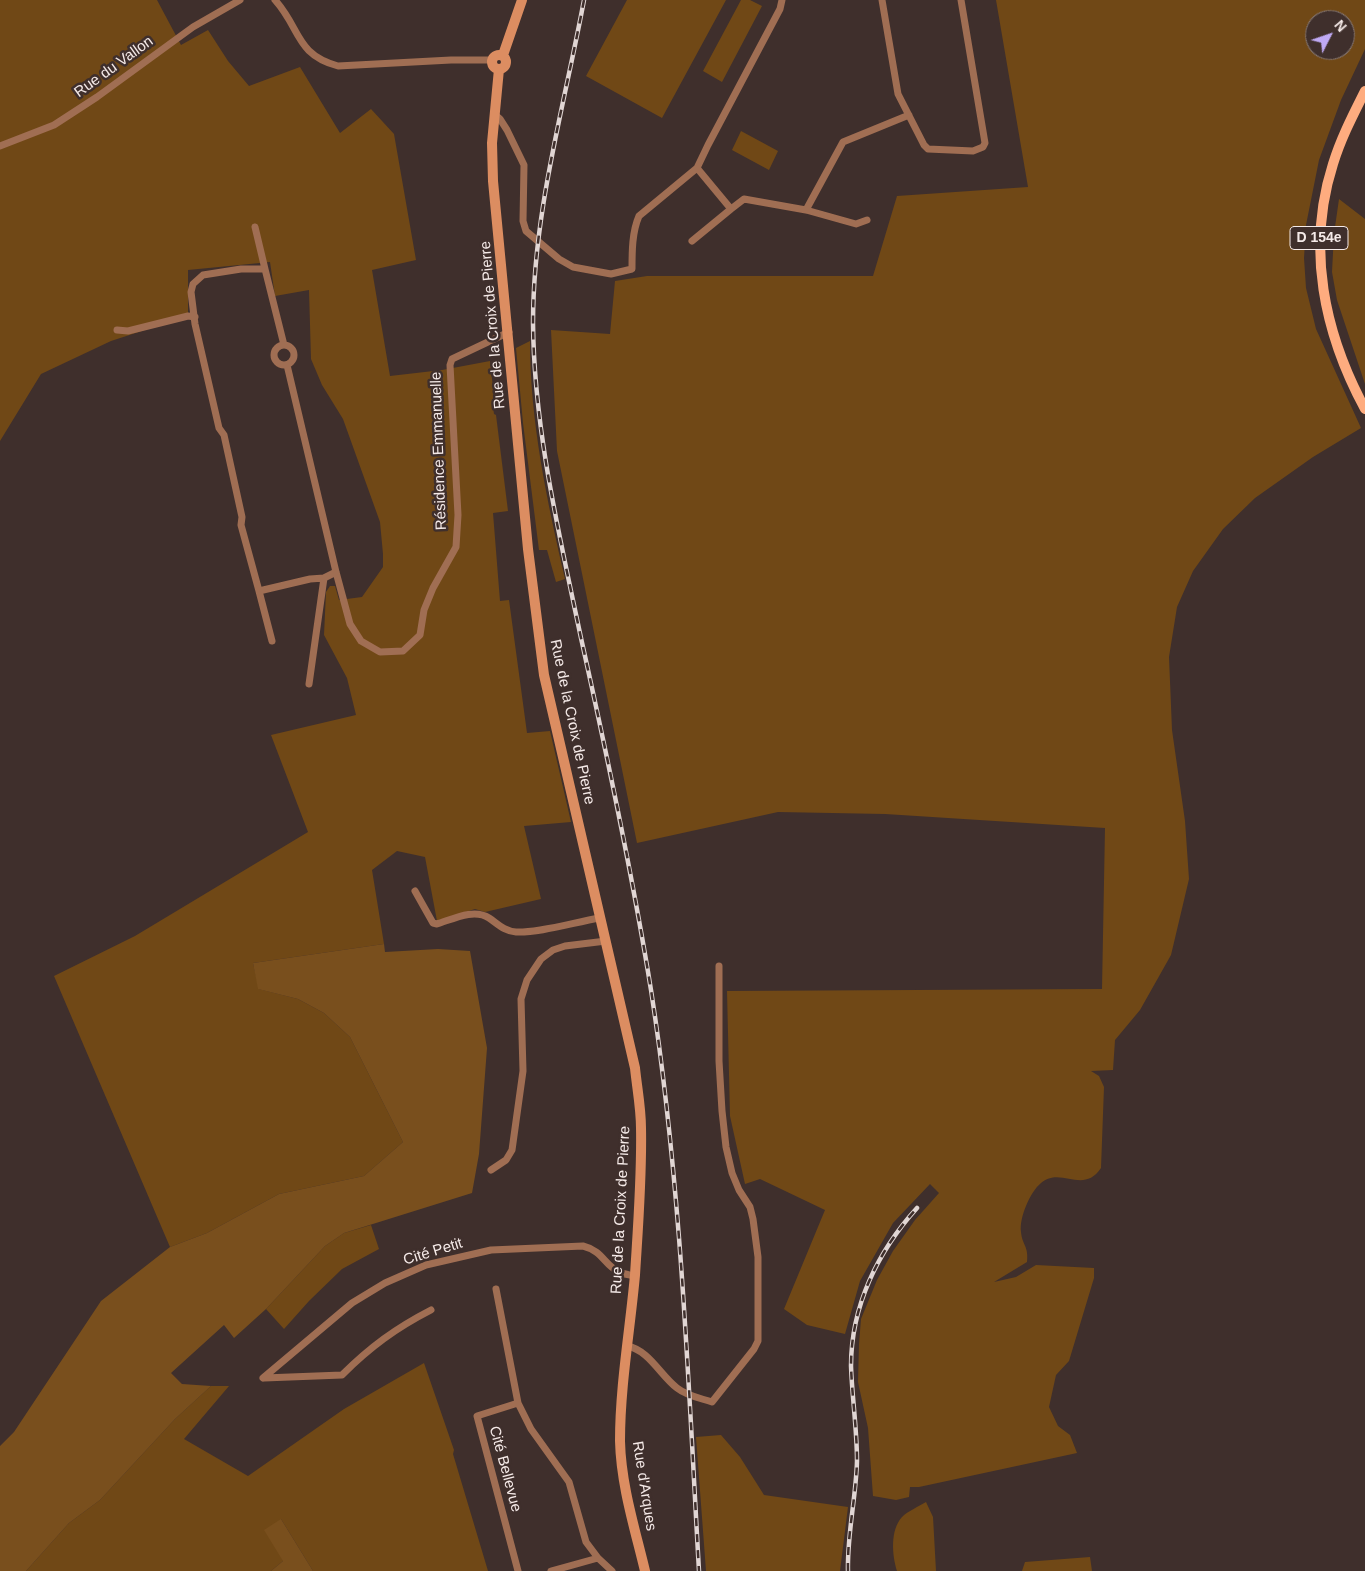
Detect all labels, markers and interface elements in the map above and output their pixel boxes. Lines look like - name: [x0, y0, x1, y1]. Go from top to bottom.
- north arrow: [1305, 10, 1355, 60]
- text: N: [1331, 17, 1350, 35]
- street label: Rue du Vallon: [71, 32, 157, 102]
- road number: D 154e: [1290, 227, 1348, 250]
- street label: Rue de la Croix de Pierre: [477, 240, 509, 410]
- street label: Résidence Emmanuelle: [427, 372, 451, 530]
- street label: Rue de la Croix de Pierre: [546, 638, 598, 806]
- street label: Rue de la Croix de Pierre: [608, 1125, 634, 1295]
- street label: Cité Petit: [401, 1234, 465, 1270]
- street label: Cité Bellevue: [485, 1424, 525, 1514]
- street label: Rue d'Arques: [628, 1440, 660, 1532]

